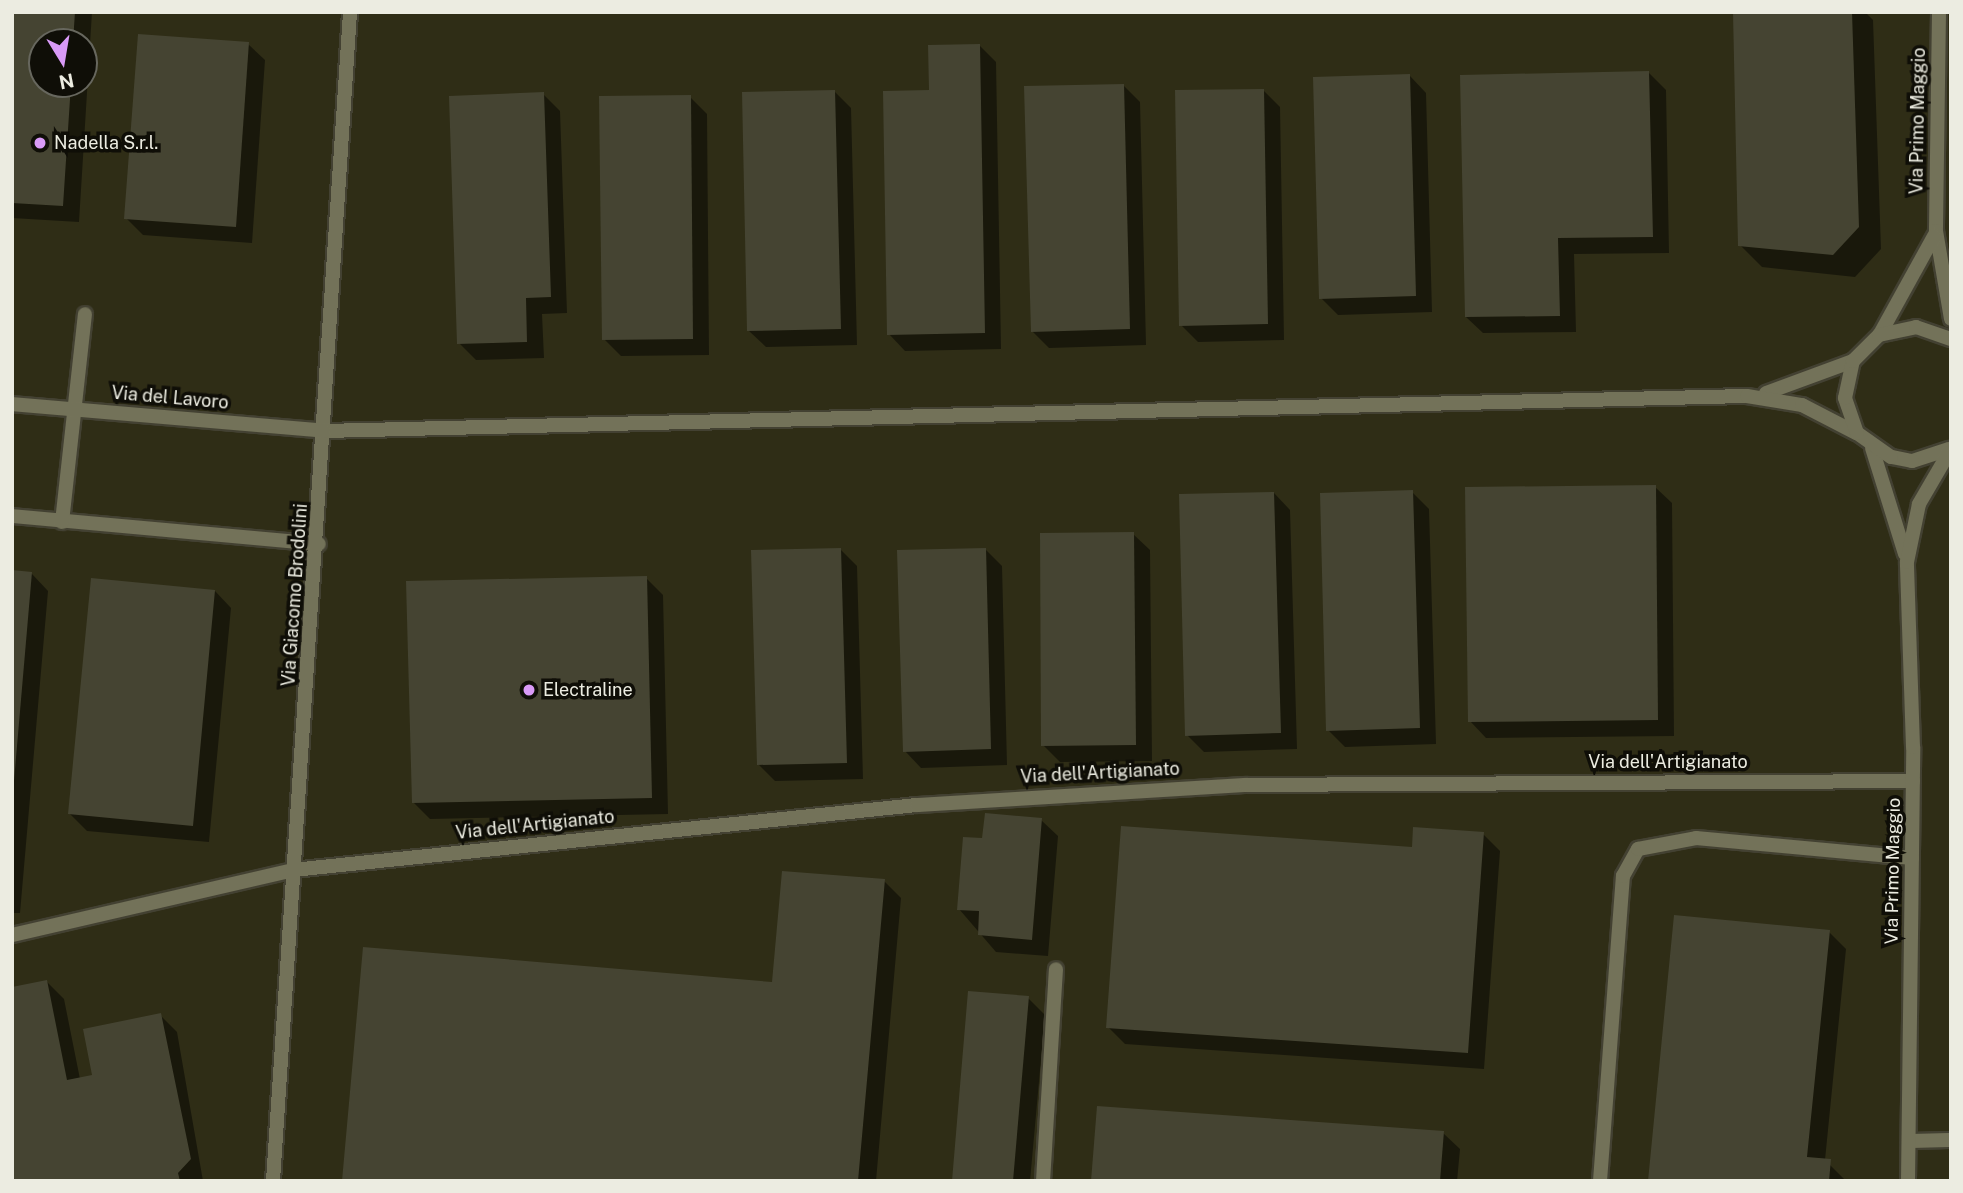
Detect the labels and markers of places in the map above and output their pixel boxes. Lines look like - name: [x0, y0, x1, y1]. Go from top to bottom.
- place label: Nadella S.r.l.: [54, 132, 158, 154]
- marker: Nadella S.r.l.: [32, 135, 48, 151]
- place label: Electraline: [543, 679, 633, 701]
- marker: Electraline: [521, 682, 537, 698]

